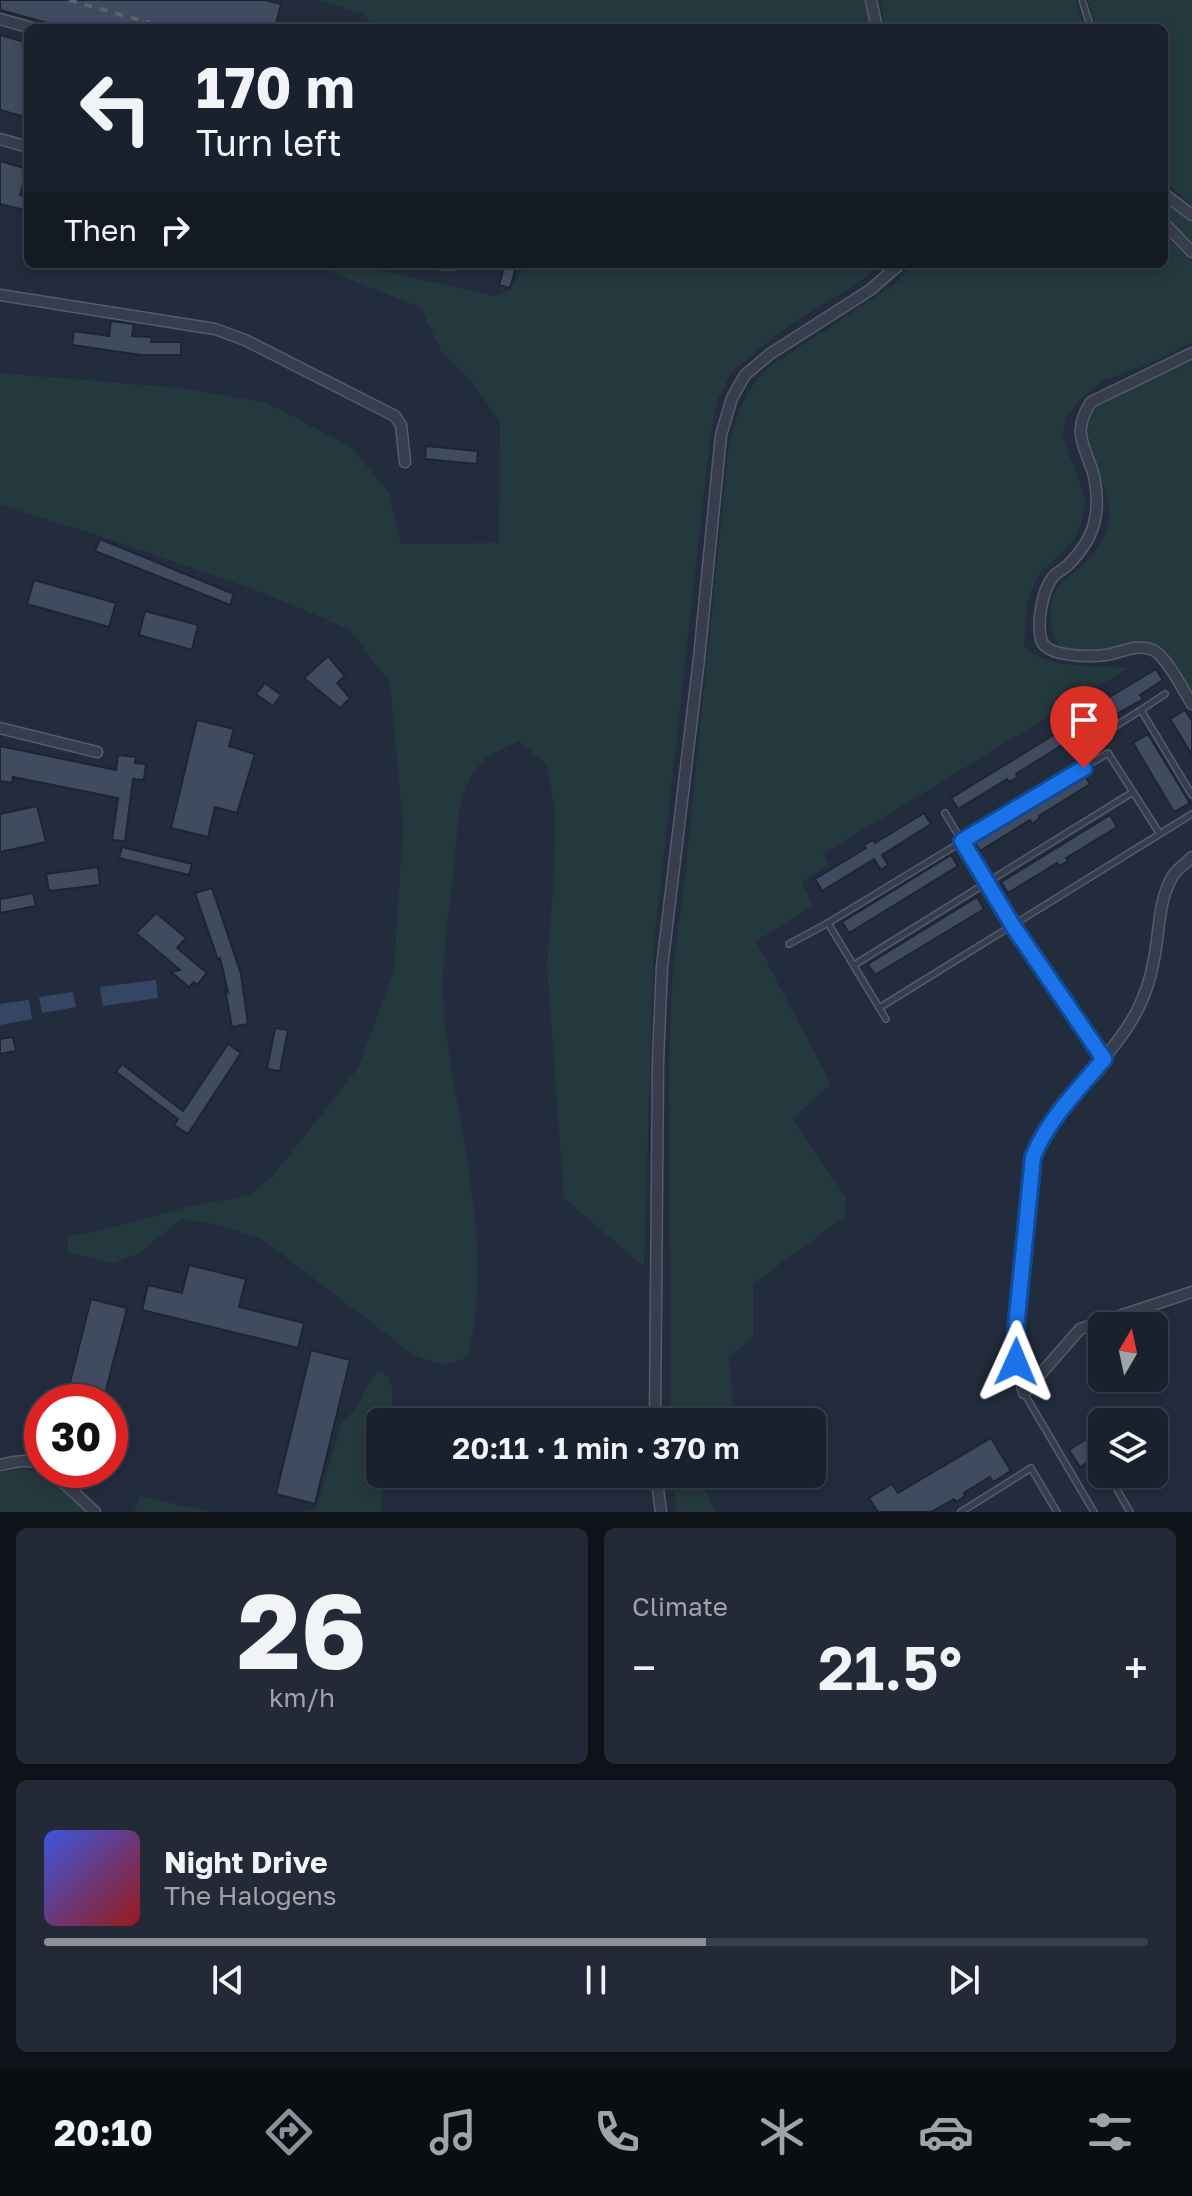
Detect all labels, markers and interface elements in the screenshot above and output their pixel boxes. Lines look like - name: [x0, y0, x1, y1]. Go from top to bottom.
- text: 170 m: [196, 53, 355, 120]
- icon: left: [64, 56, 168, 160]
- text: Turn left: [196, 121, 342, 164]
- icon: right: [153, 208, 197, 252]
- text: Then: [64, 212, 137, 248]
- pin: [1050, 686, 1118, 768]
- icon: arrive: [1062, 698, 1106, 742]
- north arrow: [1088, 1312, 1168, 1392]
- map controls: [1088, 1312, 1168, 1488]
- position arrow: [974, 1320, 1058, 1404]
- speed limit sign: 30: [24, 1384, 128, 1488]
- button: layers: [1088, 1408, 1168, 1488]
- text: 20:11 · 1 min · 370 m: [452, 1430, 740, 1466]
- text: 26: [237, 1567, 367, 1692]
- text: Climate: [632, 1591, 728, 1622]
- text: 21.5°: [818, 1631, 962, 1703]
- text: −: [632, 1641, 656, 1694]
- text: +: [1124, 1641, 1148, 1694]
- text: km/h: [269, 1682, 335, 1713]
- text: Night Drive: [164, 1844, 328, 1880]
- text: The Halogens: [164, 1880, 337, 1911]
- icon: previous: [206, 1958, 250, 2002]
- icon: pause: [574, 1958, 618, 2002]
- icon: next: [942, 1958, 986, 2002]
- icon: directions: [261, 2104, 317, 2160]
- icon: music: [425, 2104, 481, 2160]
- icon: phone: [589, 2104, 645, 2160]
- icon: climate: [754, 2104, 810, 2160]
- icon: car: [918, 2104, 974, 2160]
- icon: filters: [1082, 2104, 1138, 2160]
- text: 20:10: [54, 2111, 153, 2154]

